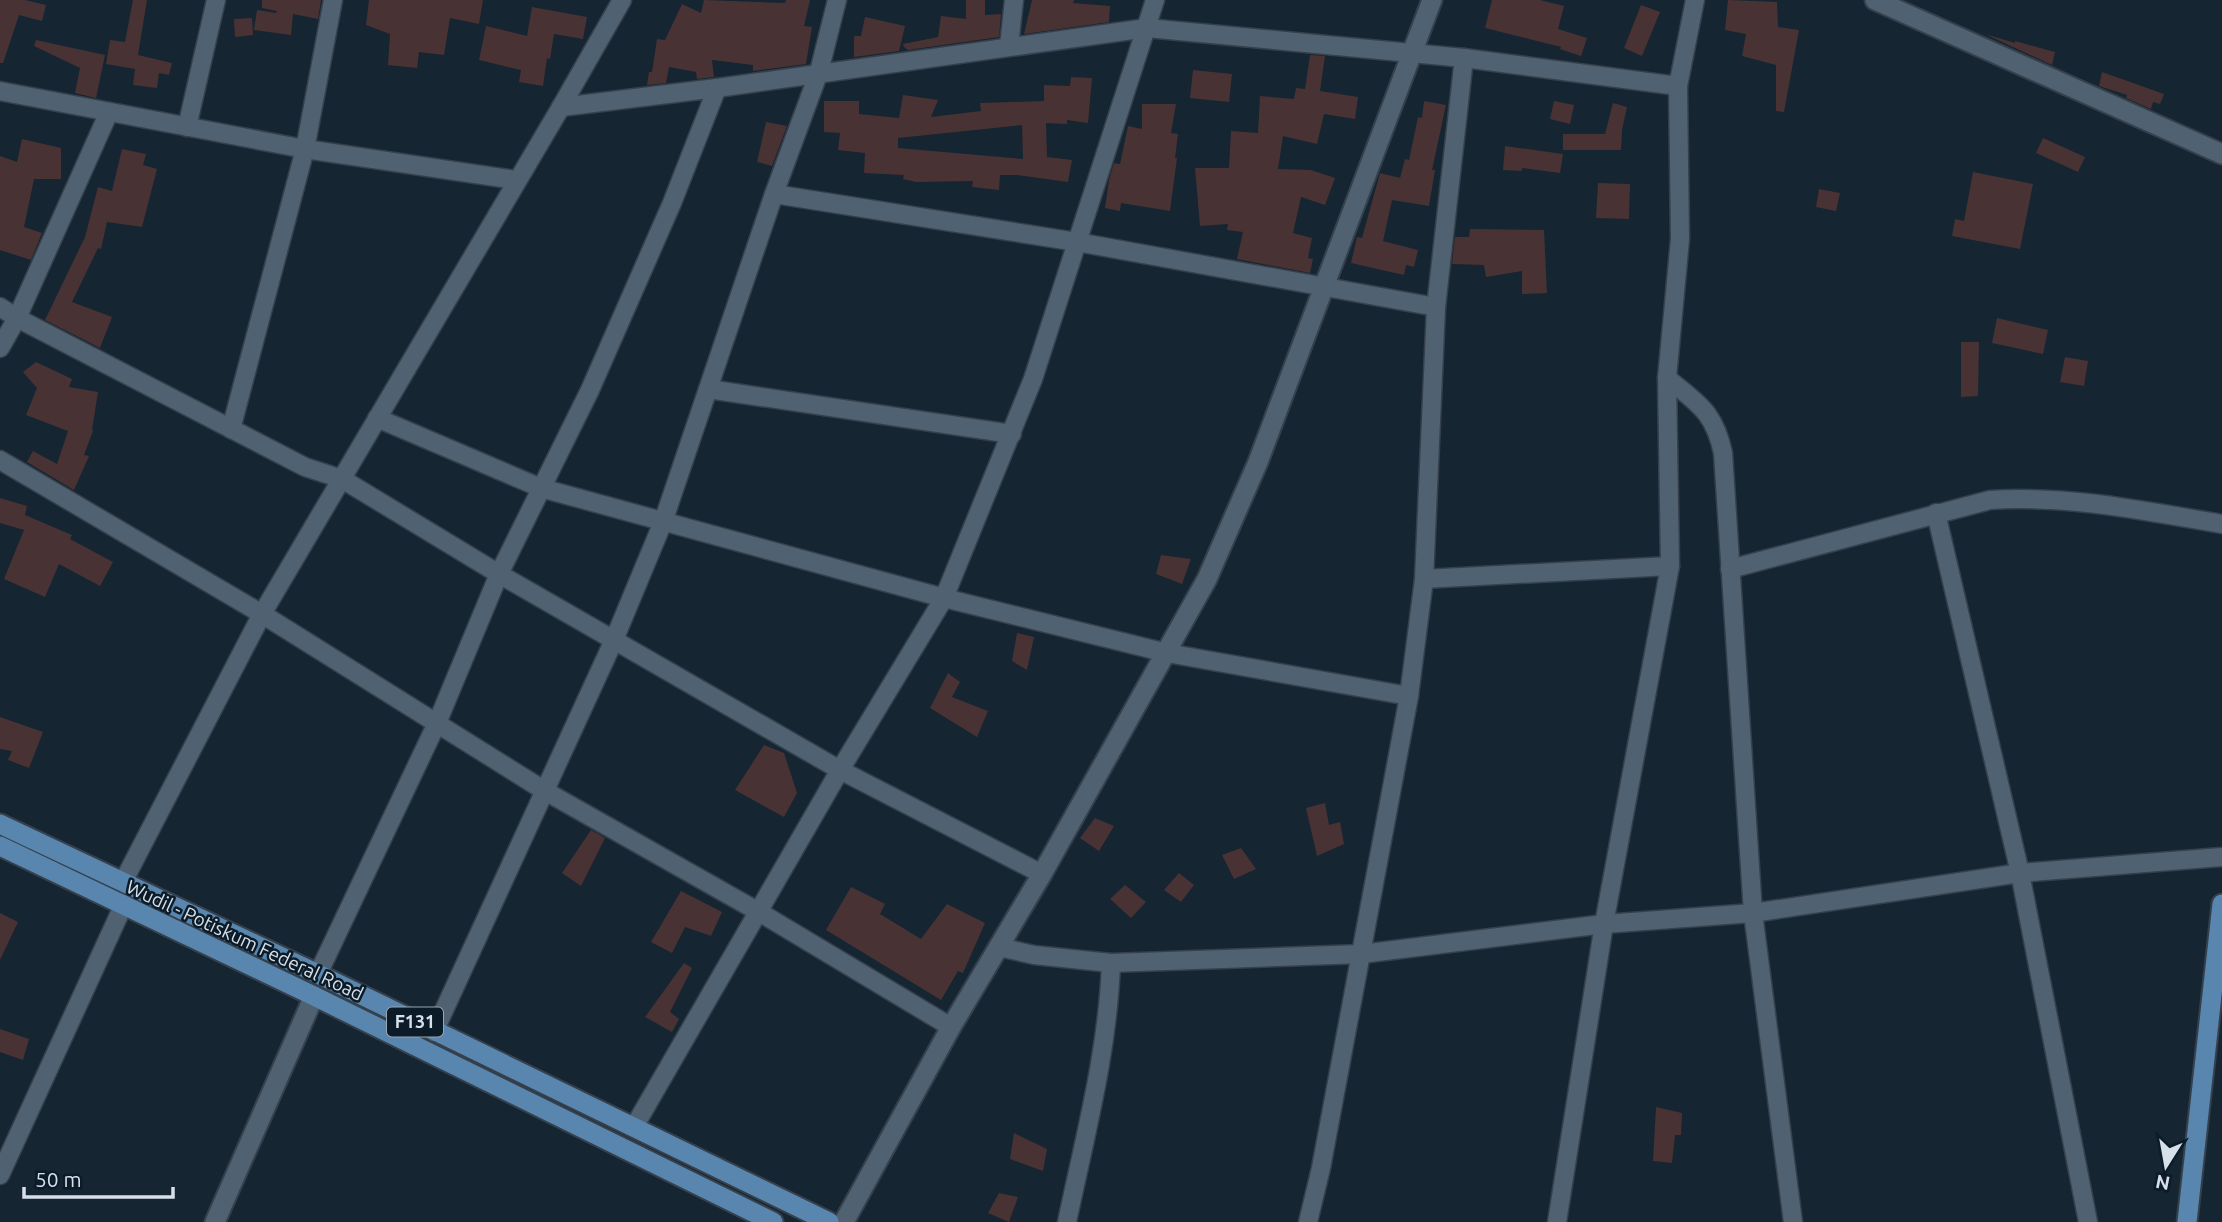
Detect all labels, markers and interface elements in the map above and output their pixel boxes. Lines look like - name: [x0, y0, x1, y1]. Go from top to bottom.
- street label: Wudil - Potiskum Federal Road: [123, 875, 367, 1005]
- road number: F131: [387, 1007, 443, 1036]
- north arrow: [2131, 1131, 2201, 1201]
- scale bar: [24, 1156, 173, 1200]
- text: 50 m: [35, 1167, 82, 1191]
- text: N: [2154, 1171, 2172, 1195]

